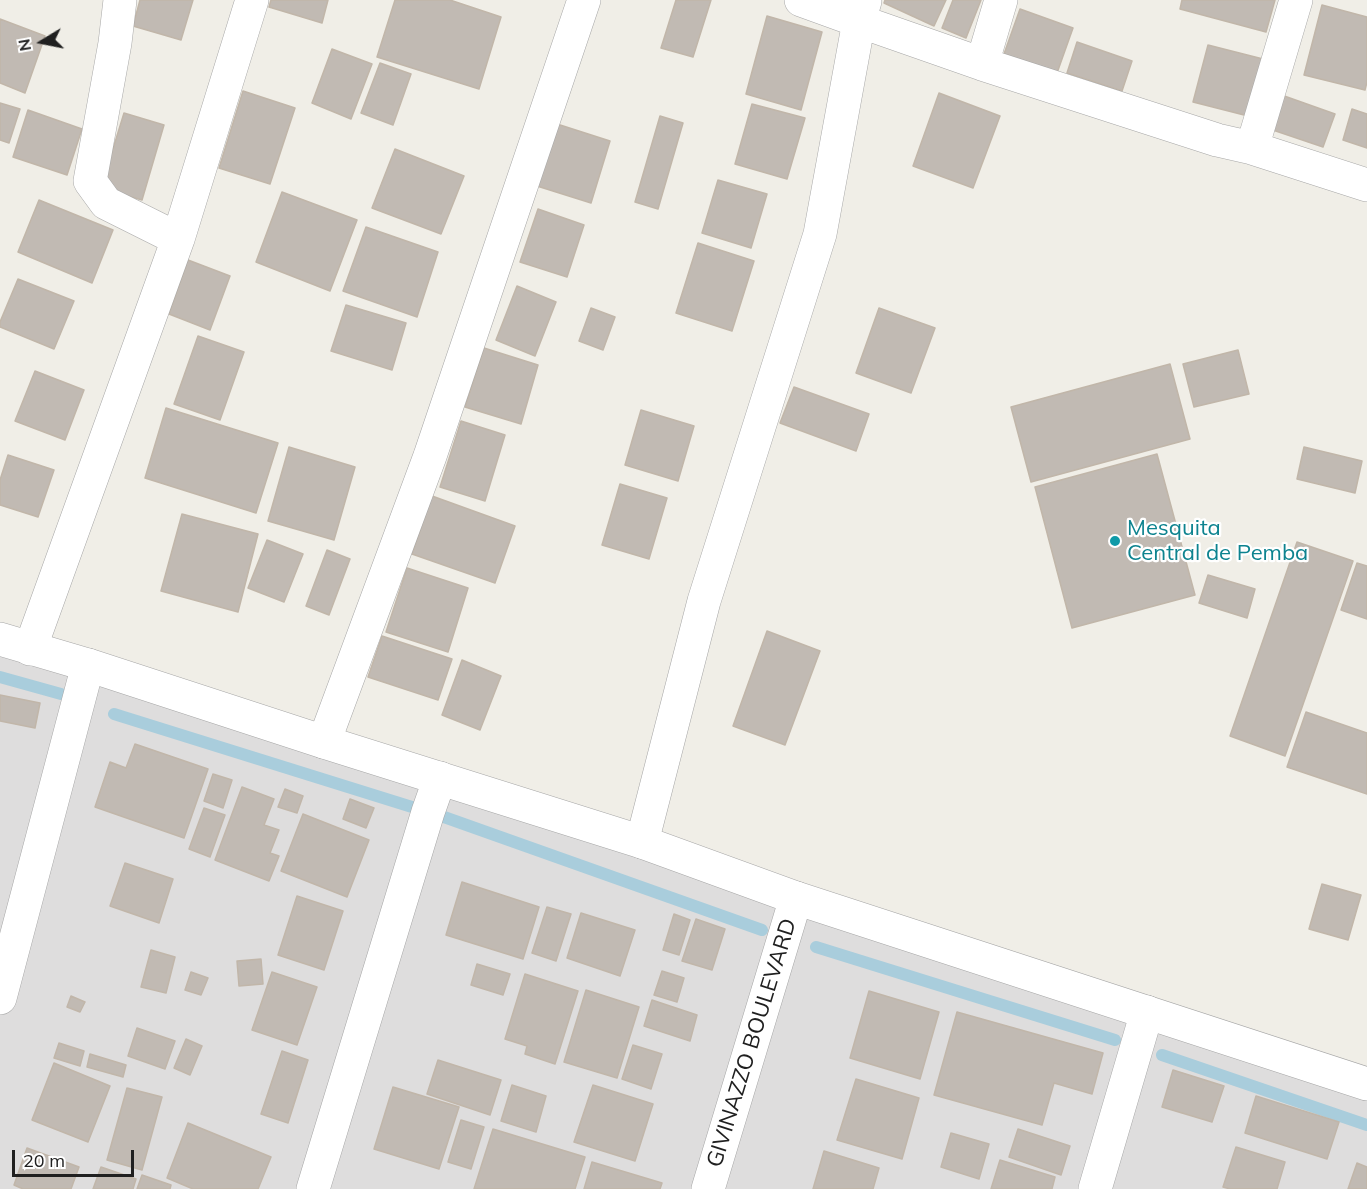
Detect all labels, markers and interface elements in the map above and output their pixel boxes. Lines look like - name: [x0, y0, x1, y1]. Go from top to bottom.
- north arrow: [12, 12, 72, 72]
- text: N: [13, 37, 35, 53]
- place label: Mesquita Central de Pemba: [1127, 515, 1308, 566]
- marker: Mesquita Central de Pemba: [1108, 534, 1122, 548]
- street label: GIVINAZZO BOULEVARD: [702, 915, 802, 1171]
- scale bar: [15, 1138, 136, 1176]
- text: 20 m: [23, 1149, 65, 1172]

